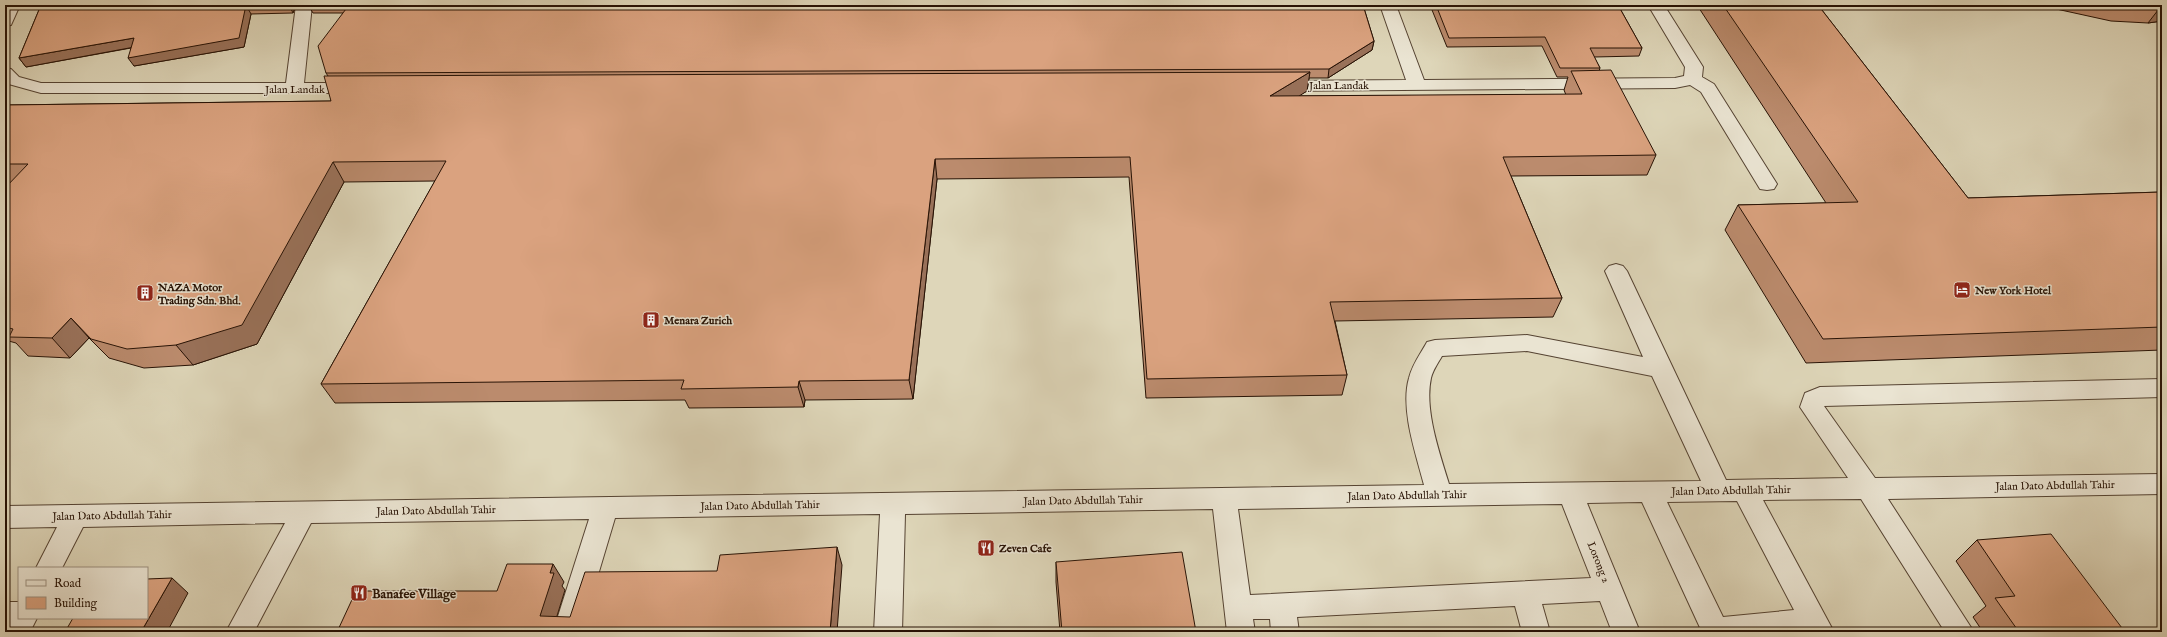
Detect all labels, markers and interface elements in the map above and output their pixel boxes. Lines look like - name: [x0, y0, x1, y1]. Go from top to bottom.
- street label: Jalan Landak: [1307, 79, 1369, 93]
- street label: Jalan Landak: [263, 83, 325, 97]
- hotel icon: New York Hotel: [1952, 280, 1972, 300]
- place label: NAZA Motor Trading Sdn. Bhd.: [157, 281, 241, 308]
- building icon: NAZA Motor Trading Sdn. Bhd.: [135, 283, 155, 303]
- place label: New York Hotel: [1974, 284, 2052, 298]
- building icon: Menara Zurich: [641, 310, 661, 330]
- place label: Menara Zurich: [664, 314, 732, 328]
- street label: Jalan Dato Abdullah Tahir: [1993, 478, 2115, 494]
- street label: Jalan Dato Abdullah Tahir: [1669, 483, 1791, 499]
- street label: Jalan Dato Abdullah Tahir: [1345, 488, 1467, 504]
- street label: Jalan Dato Abdullah Tahir: [1021, 493, 1143, 509]
- street label: Jalan Dato Abdullah Tahir: [698, 498, 820, 514]
- street label: Jalan Dato Abdullah Tahir: [374, 503, 496, 519]
- street label: Jalan Dato Abdullah Tahir: [50, 508, 172, 524]
- restaurant icon: Zeven Cafe: [976, 538, 996, 558]
- street label: Lorong 2: [1583, 540, 1613, 585]
- place label: Zeven Cafe: [999, 542, 1052, 556]
- legend: [18, 567, 148, 619]
- text: Road: [54, 576, 82, 591]
- restaurant icon: Banafee Village: [349, 583, 369, 603]
- place label: Banafee Village: [372, 586, 456, 603]
- text: Building: [54, 596, 98, 611]

